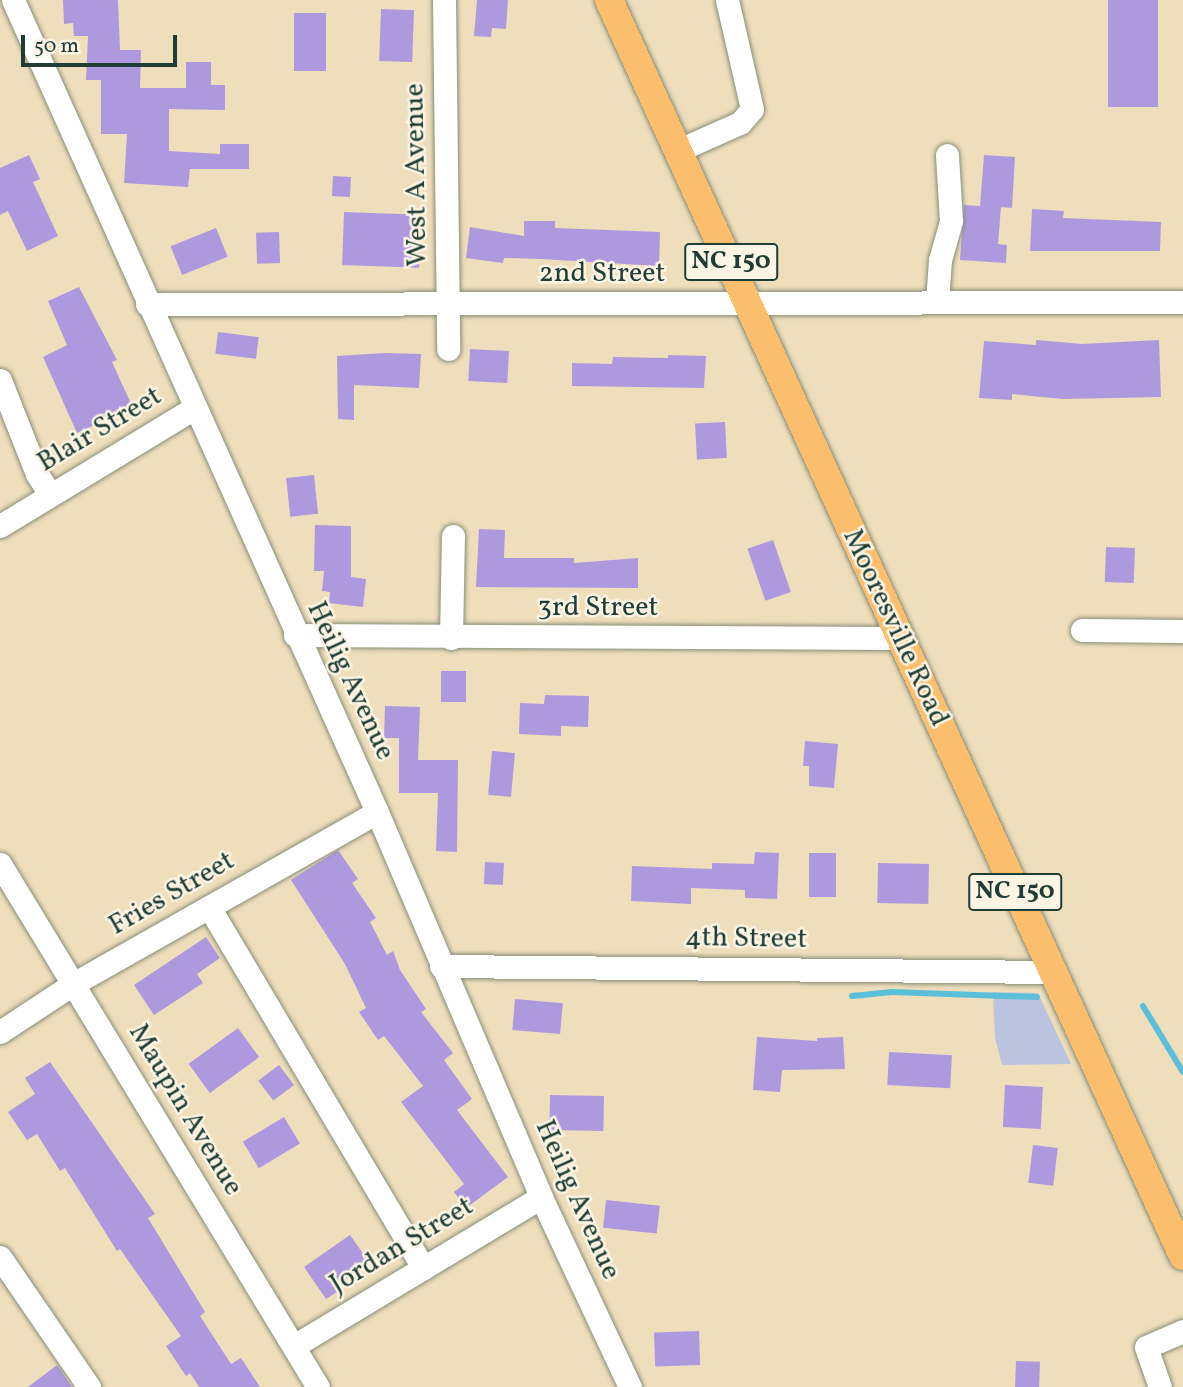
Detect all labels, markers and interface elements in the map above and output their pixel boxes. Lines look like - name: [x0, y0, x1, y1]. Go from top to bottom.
- scale bar: [24, 21, 180, 65]
- text: 50 m: [34, 32, 79, 61]
- street label: West A Avenue: [399, 83, 435, 267]
- road number: NC 150: [684, 240, 778, 284]
- street label: 2nd Street: [539, 257, 665, 291]
- street label: Blair Street: [32, 380, 168, 480]
- street label: Mooresville Road: [835, 524, 955, 732]
- street label: 3rd Street: [538, 591, 658, 625]
- street label: Heilig Avenue: [299, 596, 401, 766]
- street label: Fries Street: [103, 845, 241, 943]
- road number: NC 150: [968, 870, 1062, 914]
- street label: 4th Street: [685, 921, 807, 957]
- street label: Maupin Avenue: [121, 1018, 249, 1202]
- street label: Heilig Avenue: [527, 1115, 627, 1285]
- street label: Jordan Street: [324, 1190, 480, 1302]

